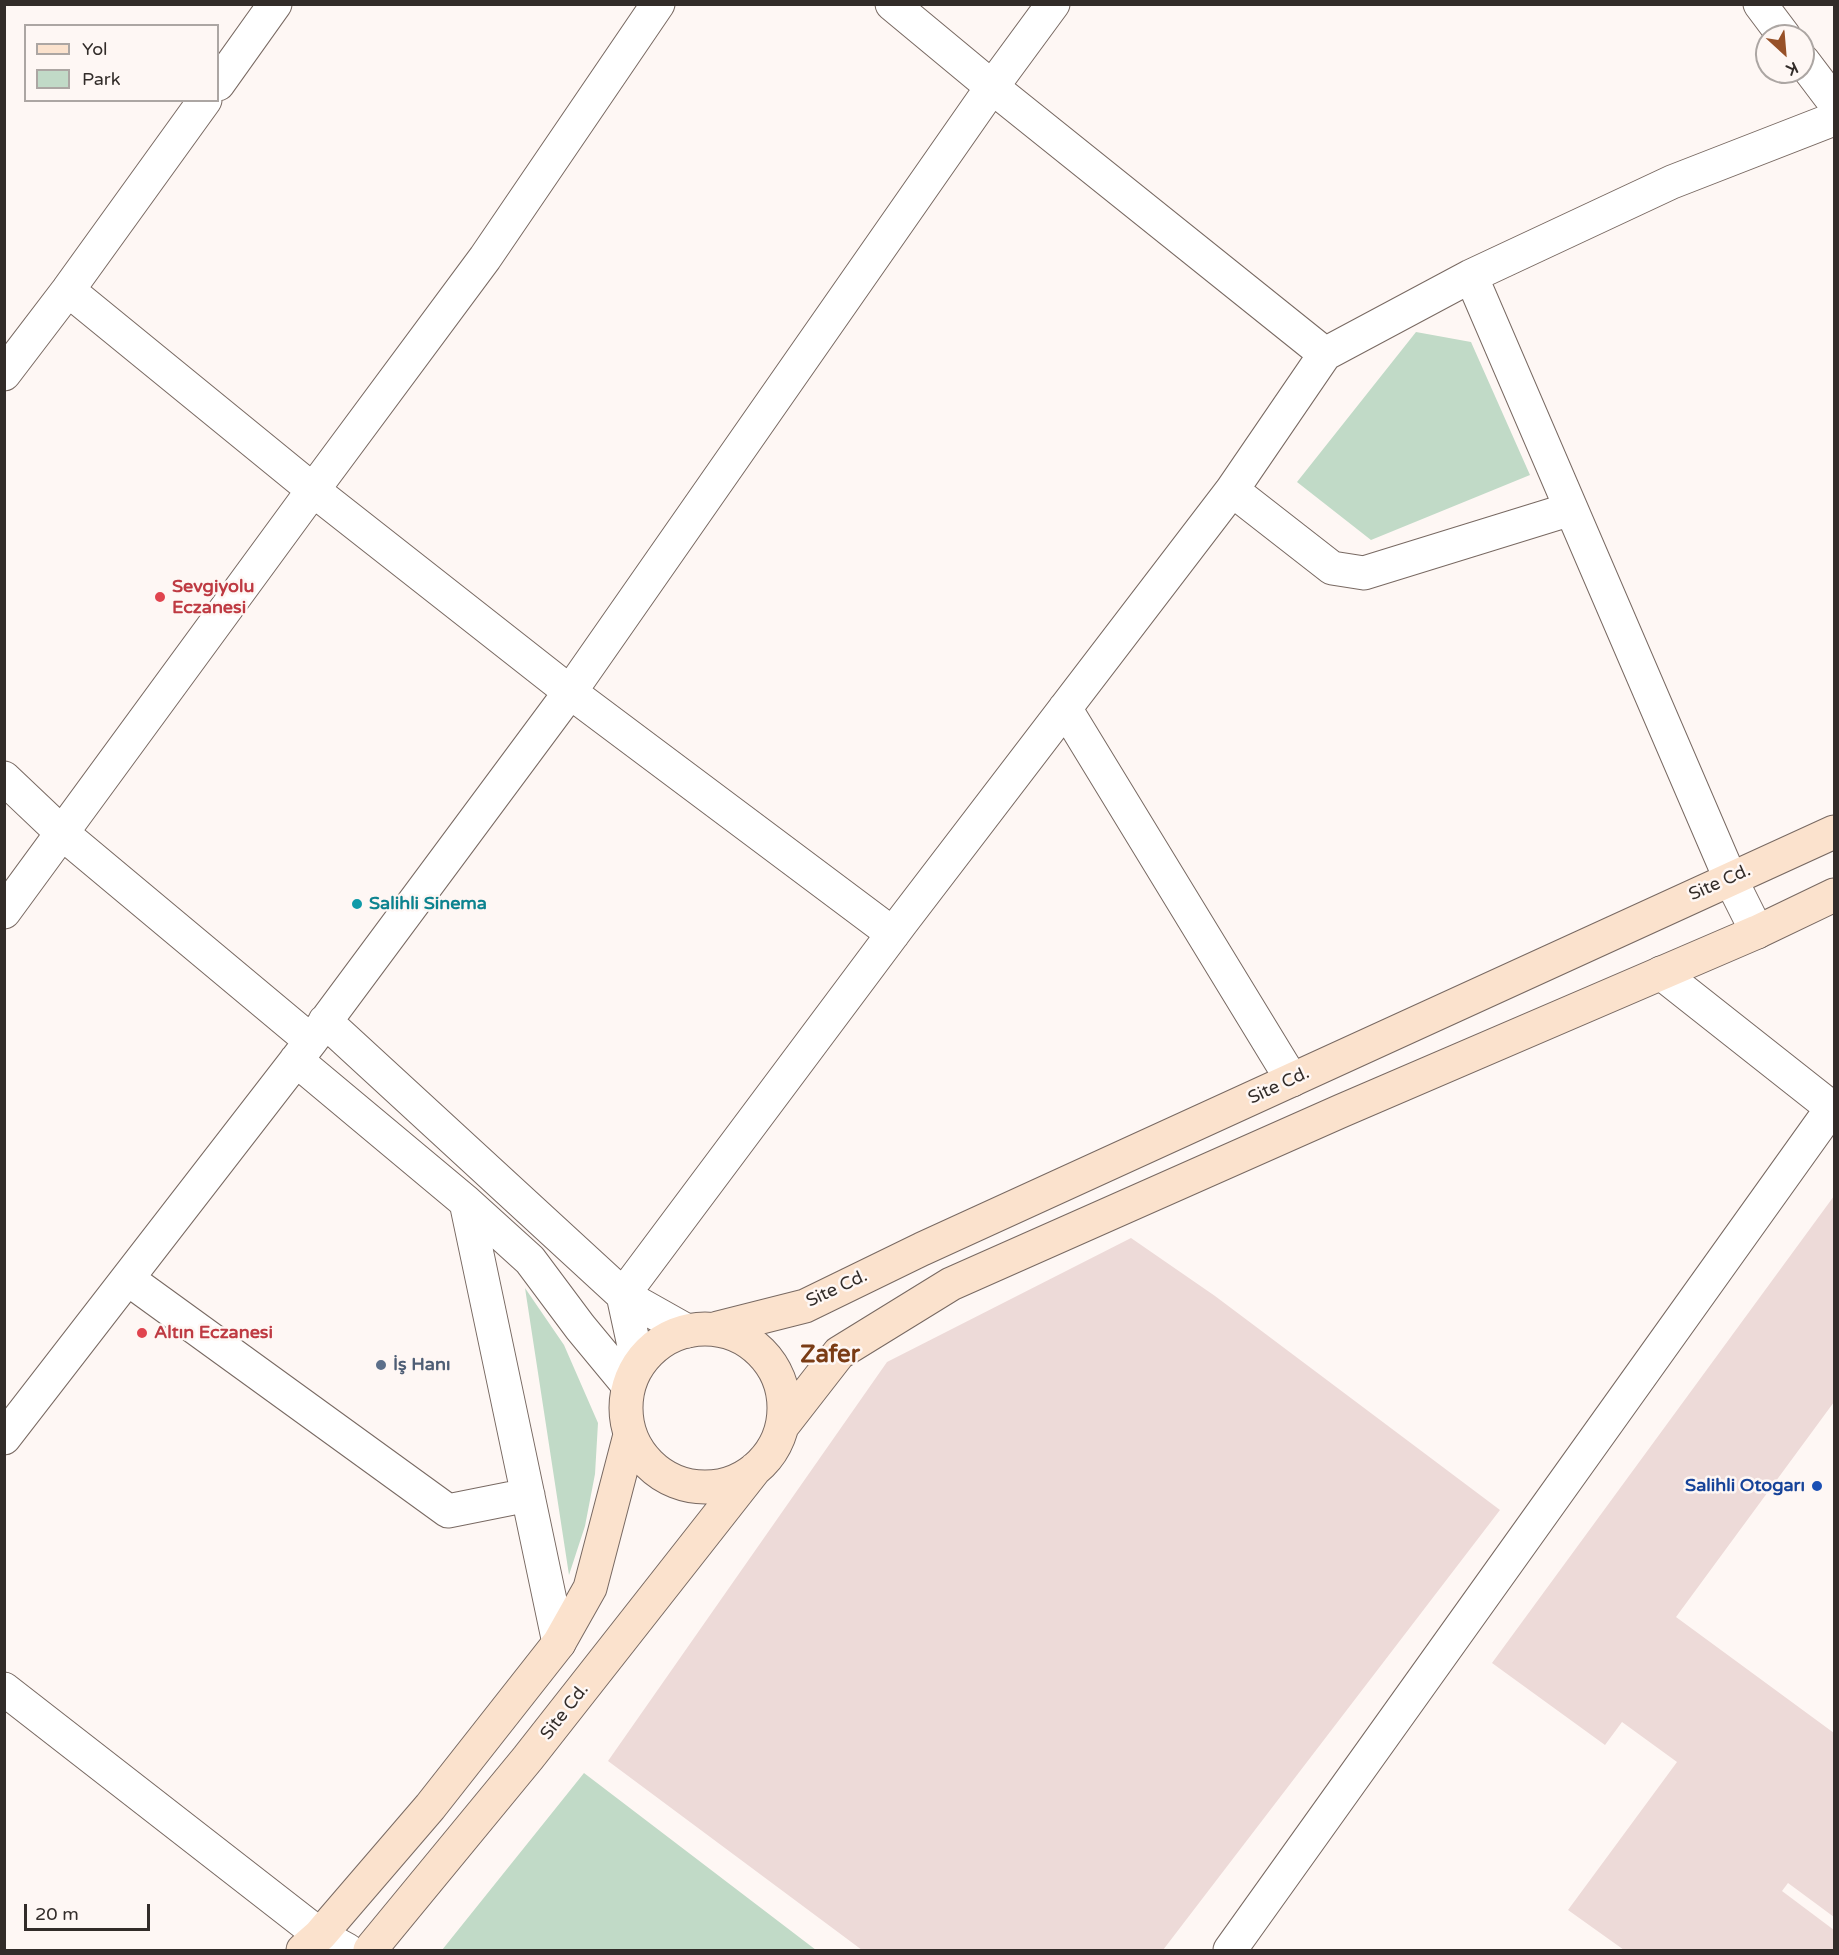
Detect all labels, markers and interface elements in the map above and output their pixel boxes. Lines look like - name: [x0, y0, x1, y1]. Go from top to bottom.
- legend: [24, 24, 219, 102]
- north arrow: [1755, 24, 1815, 84]
- text: Yol: [82, 38, 108, 60]
- text: K: [1783, 57, 1801, 80]
- text: Park: [82, 68, 120, 90]
- place label: Sevgiyolu Eczanesi: [172, 576, 254, 618]
- marker: Sevgiyolu Eczanesi: [153, 590, 167, 604]
- street label: Site Cd.: [1686, 860, 1754, 906]
- place label: Salihli Sinema: [369, 893, 487, 915]
- marker: Salihli Sinema: [350, 897, 364, 911]
- street label: Site Cd.: [1245, 1062, 1313, 1110]
- street label: Site Cd.: [803, 1265, 871, 1313]
- place label: Altın Eczanesi: [154, 1322, 273, 1344]
- marker: Altın Eczanesi: [135, 1326, 149, 1340]
- district label: Zafer: [800, 1342, 860, 1370]
- place label: İş Hanı: [393, 1354, 450, 1376]
- marker: İş Hanı: [374, 1358, 388, 1372]
- place label: Salihli Otogarı: [1685, 1475, 1805, 1497]
- marker: Salihli Otogarı: [1810, 1479, 1824, 1493]
- street label: Site Cd.: [536, 1680, 594, 1744]
- scale bar: [27, 1892, 153, 1930]
- text: 20 m: [35, 1903, 79, 1925]

